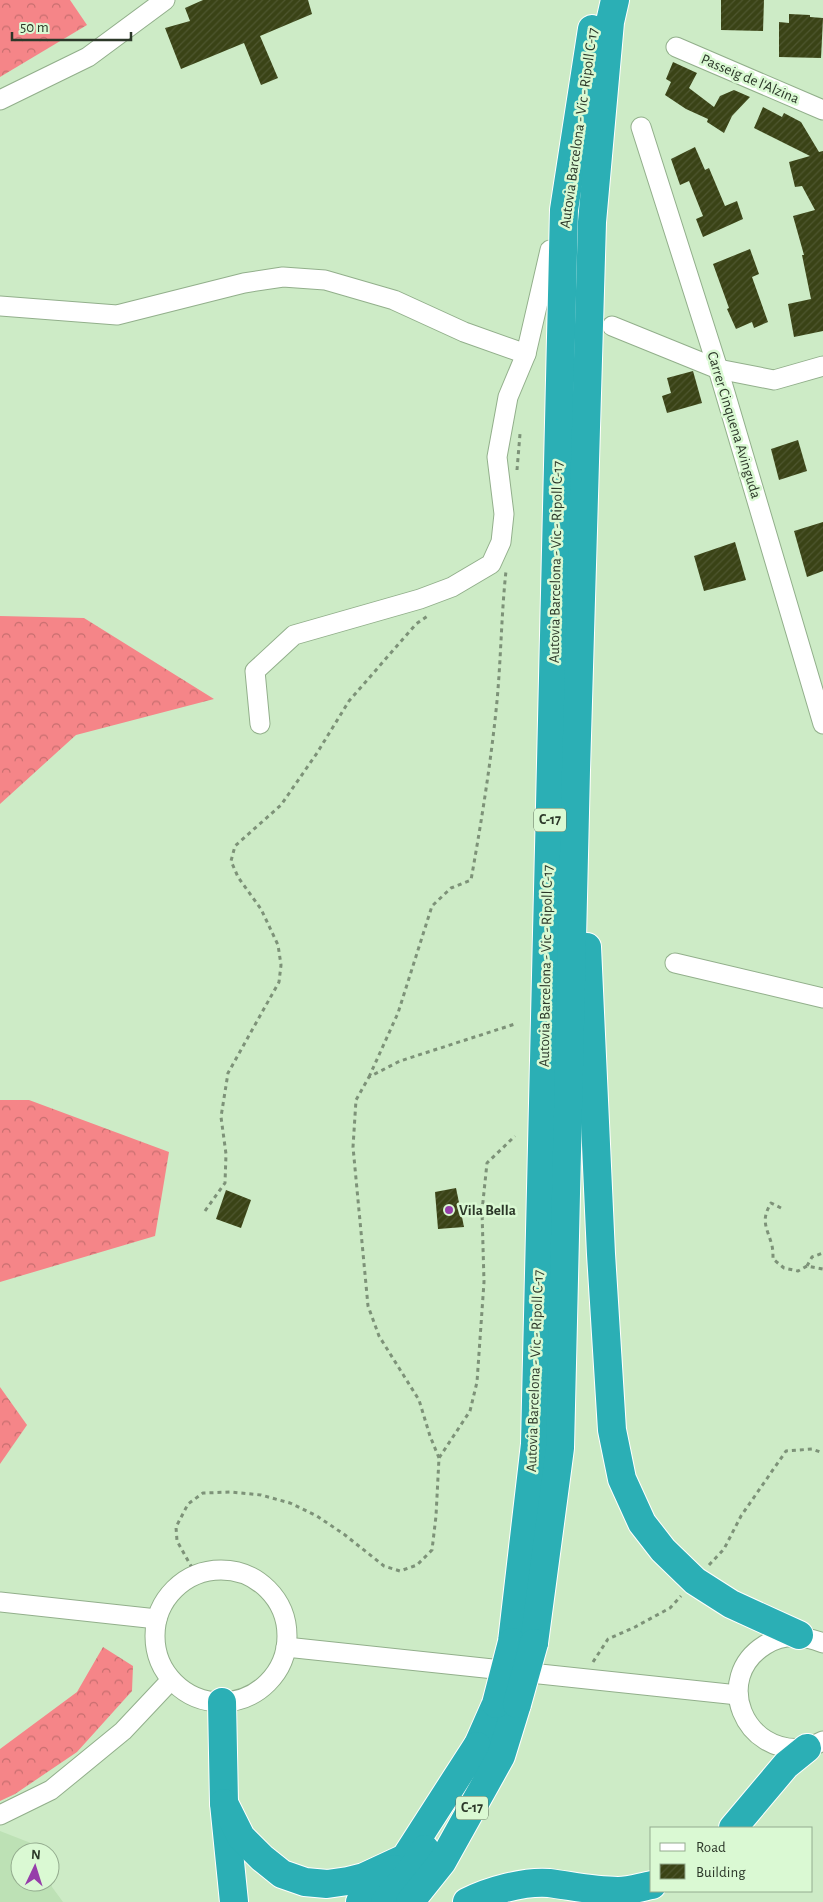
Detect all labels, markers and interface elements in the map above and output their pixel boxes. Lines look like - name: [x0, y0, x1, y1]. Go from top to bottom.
- scale bar: [12, 10, 131, 42]
- text: 50 m: [20, 20, 49, 35]
- street label: Autovia Barcelona - Vic - Ripoll C-17: [557, 27, 601, 229]
- street label: Passeig de l'Alzina: [699, 52, 801, 106]
- street label: Carrer Cinquena Avinguda: [704, 350, 764, 500]
- street label: Autovia Barcelona - Vic - Ripoll C-17: [547, 461, 565, 663]
- road number: C-17: [534, 808, 566, 832]
- street label: Autovia Barcelona - Vic - Ripoll C-17: [537, 865, 555, 1067]
- place label: Vila Bella: [459, 1203, 516, 1218]
- marker: Vila Bella: [443, 1204, 455, 1216]
- street label: Autovia Barcelona - Vic - Ripoll C-17: [524, 1270, 546, 1472]
- road number: C-17: [456, 1796, 488, 1820]
- legend: [650, 1827, 813, 1892]
- text: Road: [696, 1840, 726, 1855]
- north arrow: [10, 1842, 60, 1892]
- text: N: [30, 1848, 41, 1862]
- text: Building: [696, 1865, 746, 1880]

